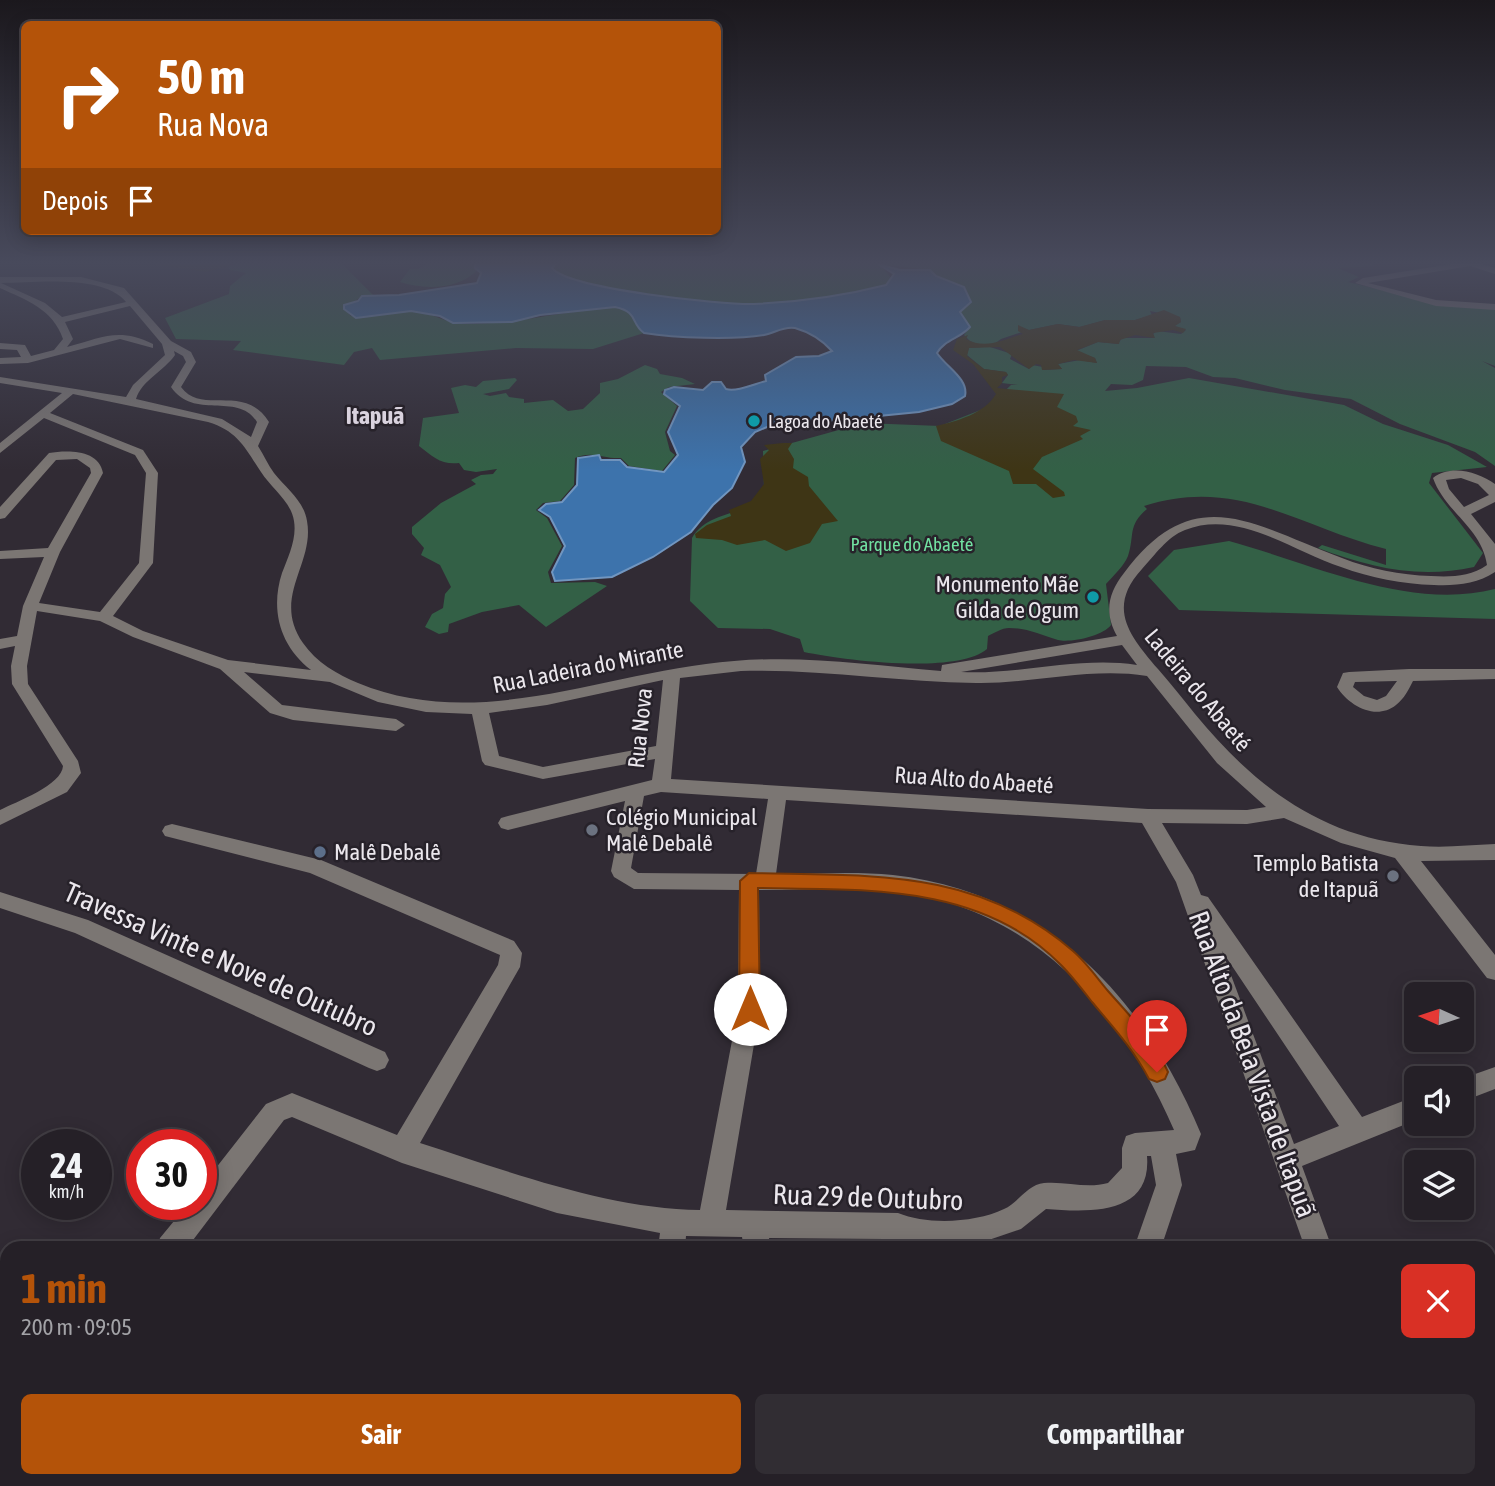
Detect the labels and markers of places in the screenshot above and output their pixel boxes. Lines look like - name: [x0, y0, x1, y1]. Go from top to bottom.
- place label: Lagoa do Abaeté: [768, 410, 883, 432]
- marker: Lagoa do Abaeté: [746, 413, 762, 429]
- place label: Monumento Mãe Gilda de Ogum: [935, 571, 1079, 623]
- marker: Monumento Mãe Gilda de Ogum: [1085, 589, 1101, 605]
- place label: Colégio Municipal Malê Debalê: [606, 804, 757, 856]
- marker: Colégio Municipal Malê Debalê: [584, 822, 600, 838]
- place label: Malê Debalê: [334, 839, 441, 865]
- marker: Malê Debalê: [312, 844, 328, 860]
- place label: Templo Batista de Itapuã: [1254, 850, 1379, 902]
- marker: Templo Batista de Itapuã: [1385, 868, 1401, 884]
- pin: [1127, 1000, 1187, 1072]

